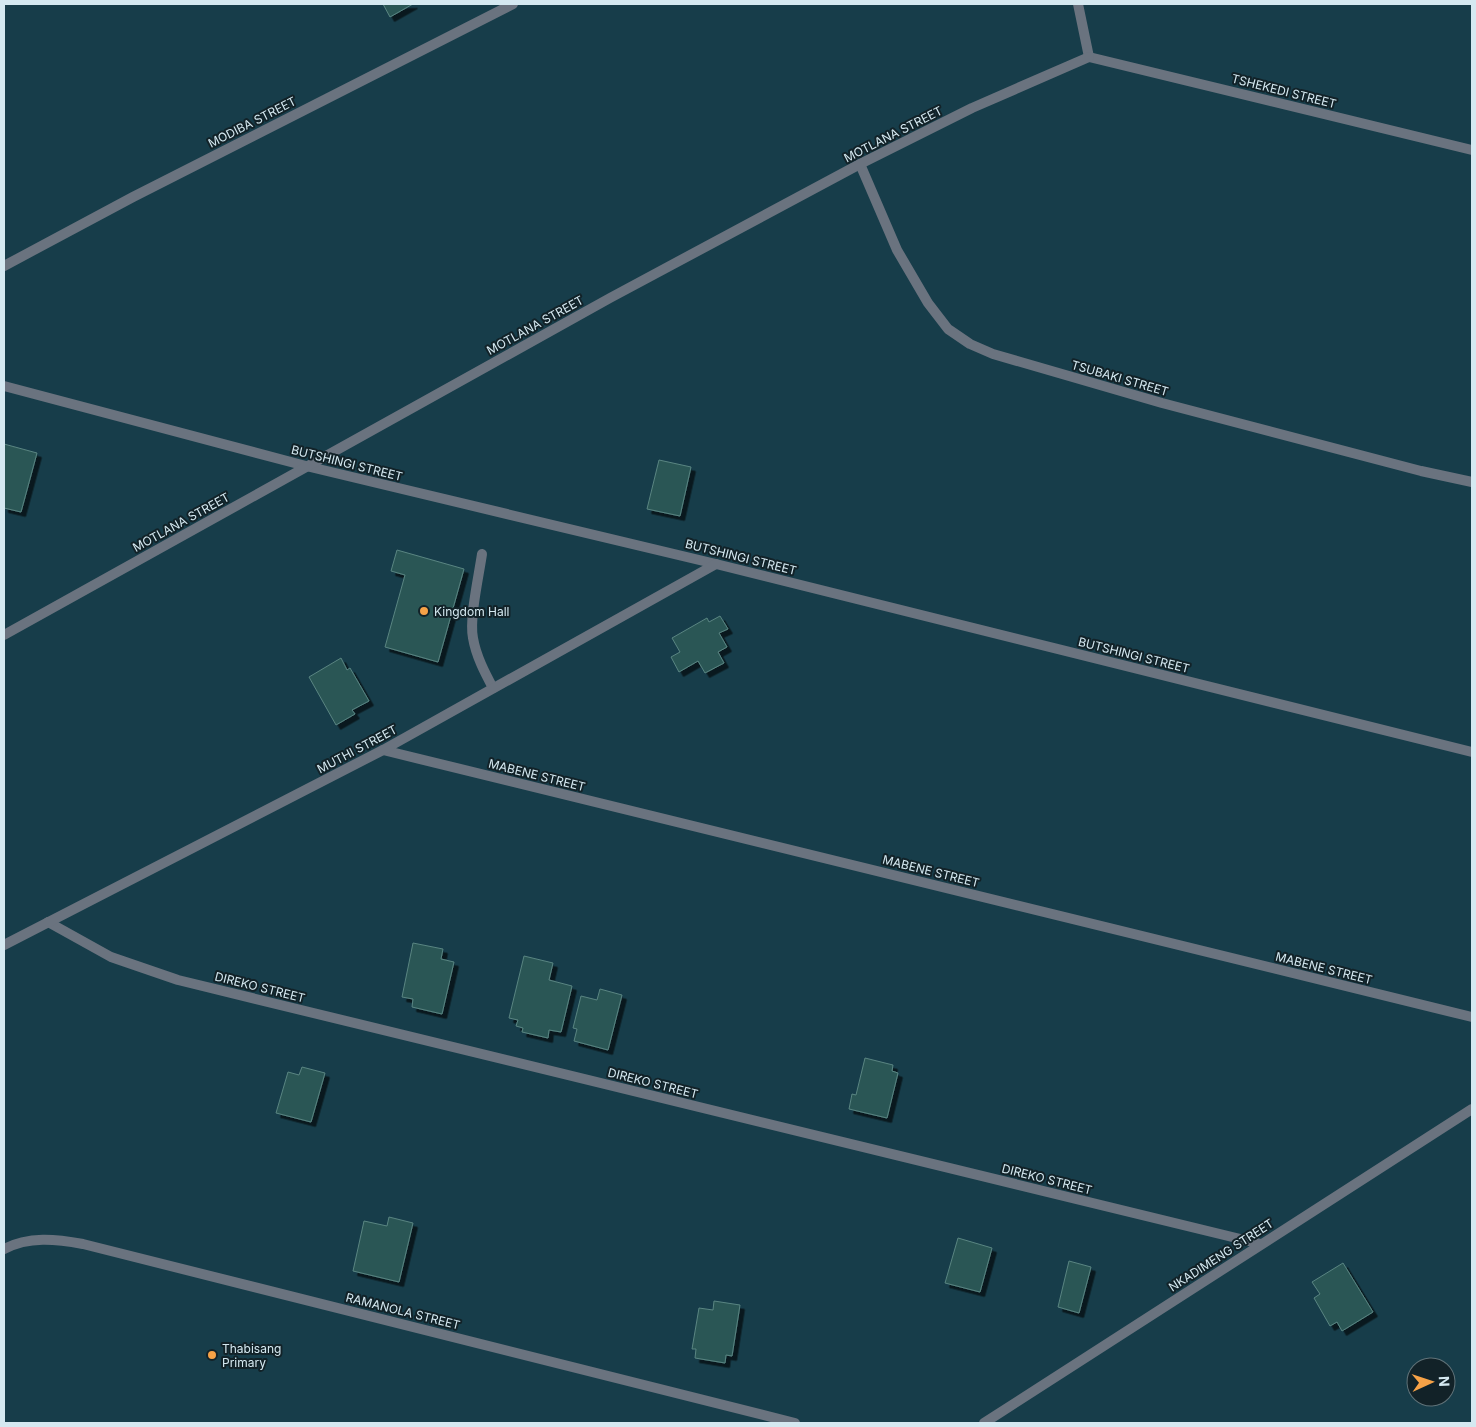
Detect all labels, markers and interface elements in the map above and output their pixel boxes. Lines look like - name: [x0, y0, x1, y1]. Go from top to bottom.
- street label: TSHEKEDI STREET: [1230, 71, 1338, 111]
- street label: MODIBA STREET: [205, 93, 299, 151]
- street label: MOTLANA STREET: [841, 103, 945, 165]
- street label: MOTLANA STREET: [484, 292, 586, 358]
- street label: TSUBAKI STREET: [1070, 357, 1171, 399]
- street label: BUTSHINGI STREET: [290, 442, 405, 484]
- street label: MOTLANA STREET: [130, 489, 232, 555]
- street label: BUTSHINGI STREET: [684, 536, 799, 578]
- place label: Kingdom Hall: [434, 604, 510, 619]
- marker: Kingdom Hall: [418, 605, 430, 617]
- street label: BUTSHINGI STREET: [1077, 634, 1192, 676]
- street label: MUTHI STREET: [314, 722, 400, 776]
- street label: MABENE STREET: [487, 756, 587, 794]
- street label: MABENE STREET: [881, 852, 981, 890]
- street label: MABENE STREET: [1274, 949, 1374, 987]
- street label: DIREKO STREET: [213, 969, 307, 1006]
- street label: DIREKO STREET: [606, 1065, 700, 1102]
- street label: DIREKO STREET: [1000, 1161, 1094, 1198]
- street label: NKADIMENG STREET: [1166, 1215, 1276, 1295]
- street label: RAMANOLA STREET: [344, 1290, 462, 1333]
- place label: Thabisang Primary: [222, 1341, 281, 1370]
- marker: Thabisang Primary: [206, 1349, 218, 1361]
- north arrow: [1406, 1357, 1456, 1407]
- text: N: [1436, 1376, 1453, 1387]

